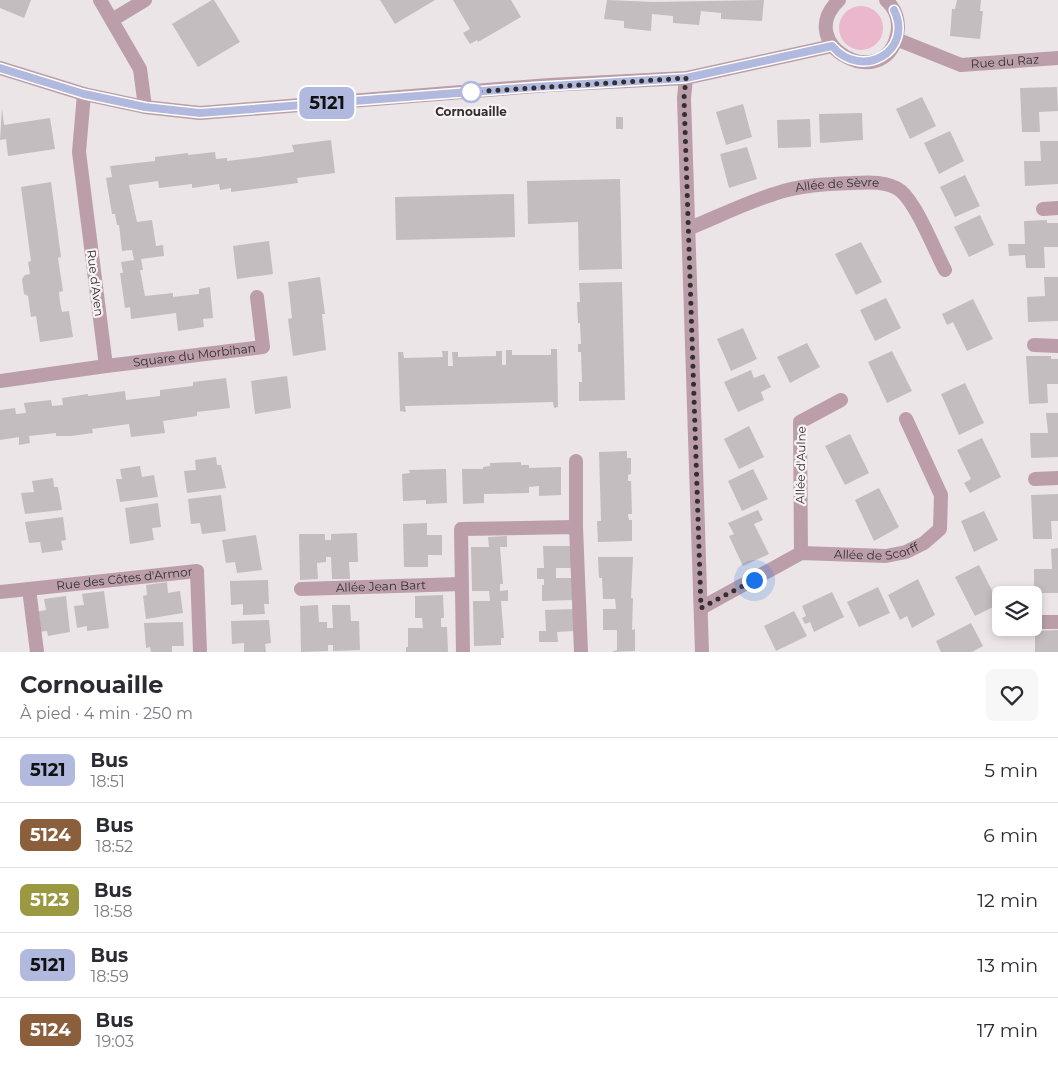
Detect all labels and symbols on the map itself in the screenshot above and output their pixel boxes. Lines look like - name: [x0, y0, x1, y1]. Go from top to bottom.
- street label: Rue du Raz: [970, 51, 1039, 71]
- marker: Cornouaille: [460, 81, 482, 103]
- line badge: 5121: [292, 87, 362, 119]
- place label: Cornouaille: [435, 104, 507, 119]
- street label: Allée de Sèvre: [794, 174, 880, 195]
- street label: Rue d'Aven: [84, 249, 107, 317]
- street label: Square du Morbihan: [132, 340, 257, 370]
- street label: Allée d'Aulne: [792, 426, 809, 504]
- street label: Allée de Scorff: [834, 538, 922, 563]
- street label: Rue des Côtes d'Armor: [55, 564, 193, 593]
- your location: [742, 568, 767, 593]
- street label: Allée Jean Bart: [336, 577, 426, 595]

